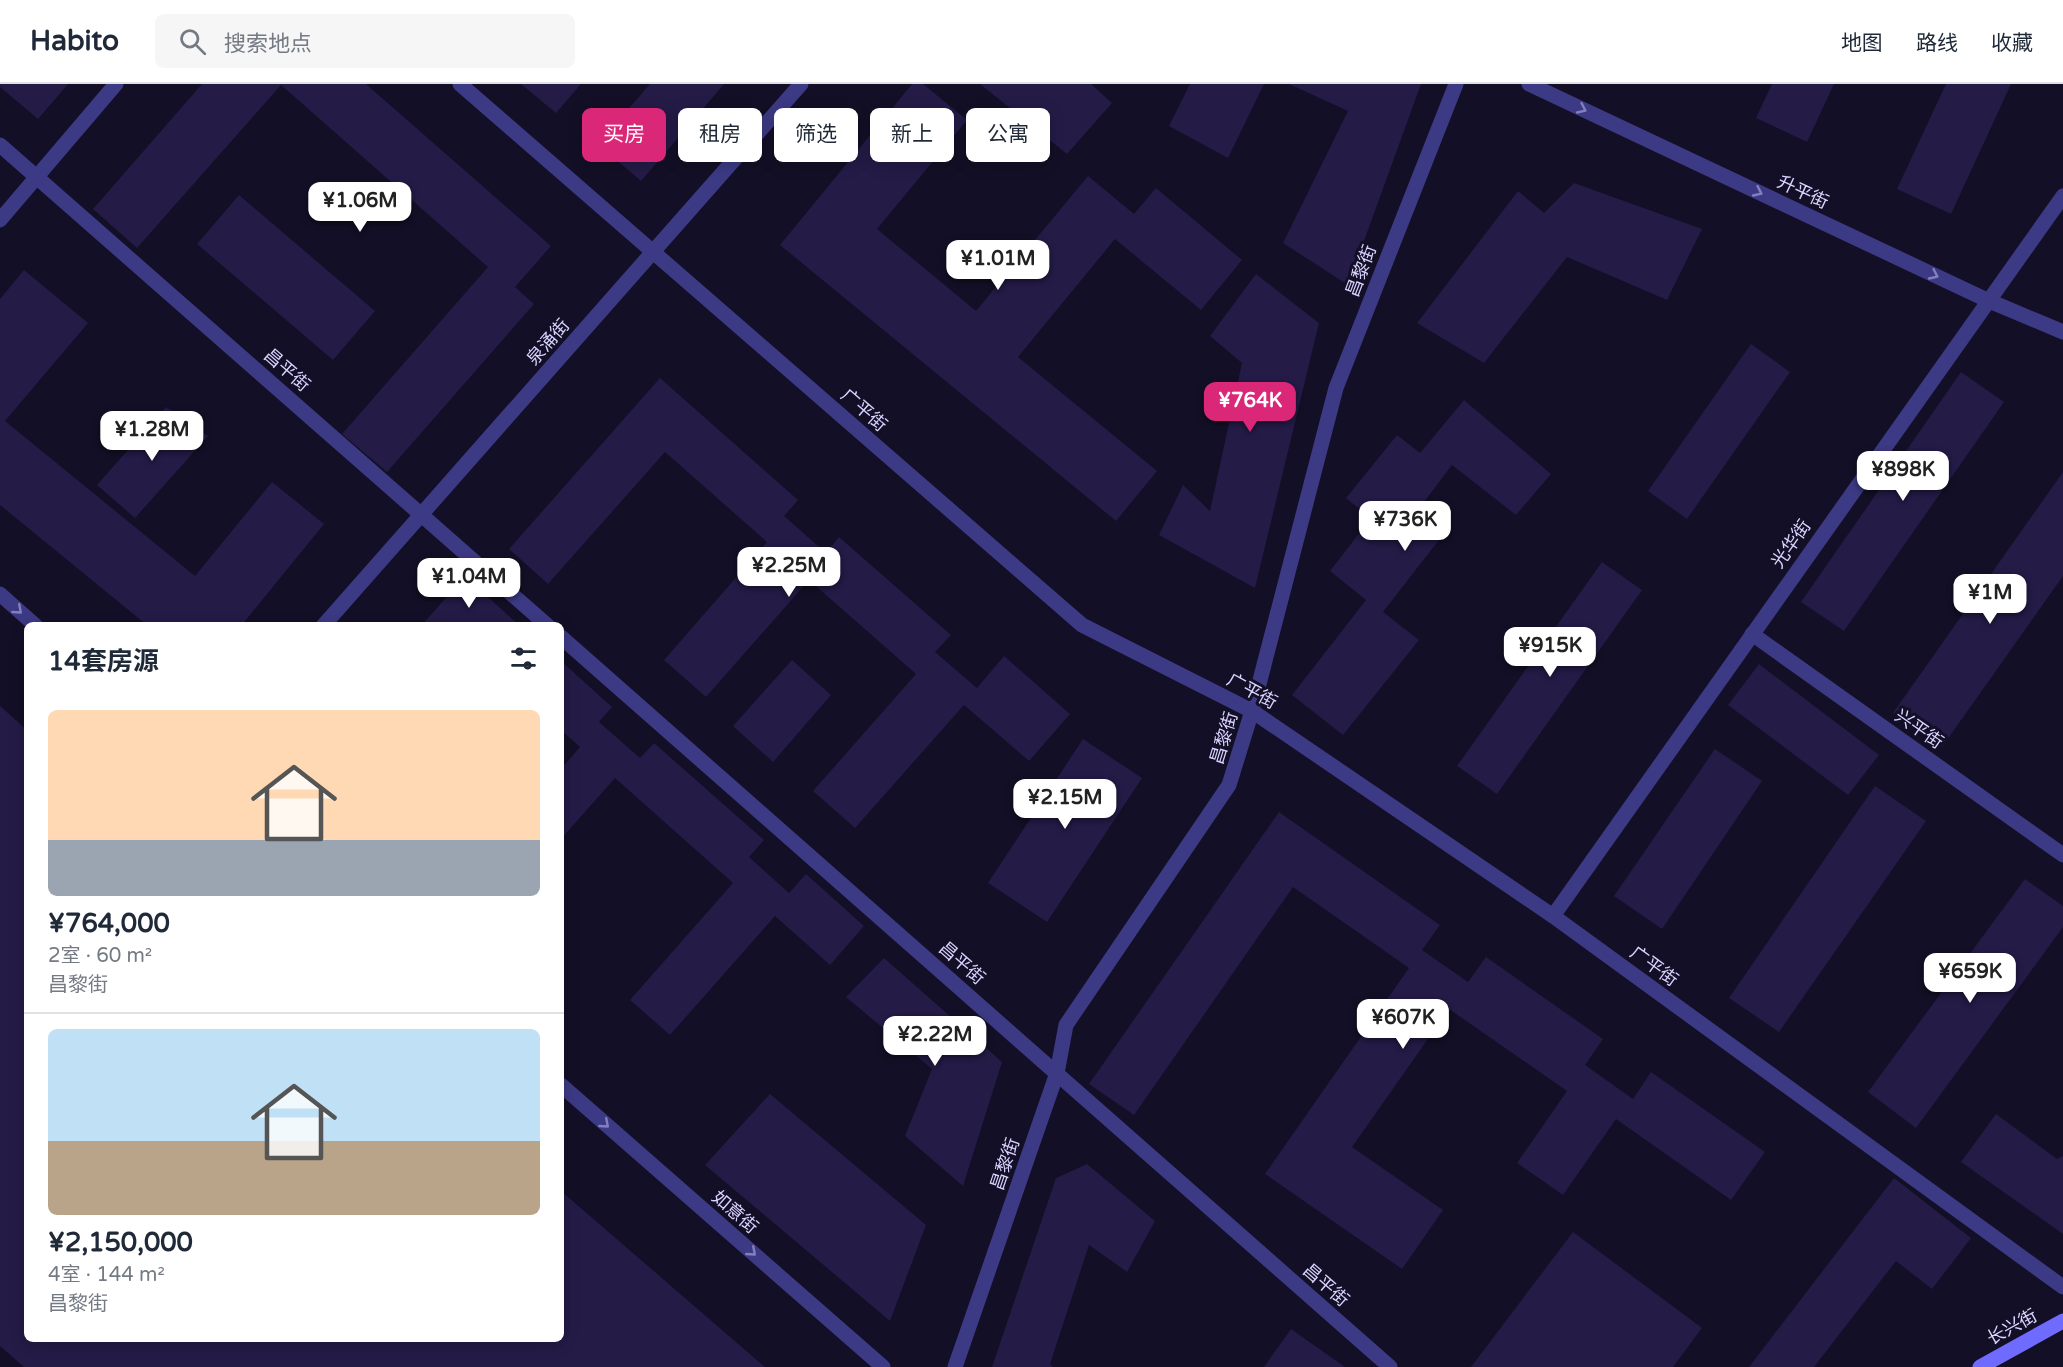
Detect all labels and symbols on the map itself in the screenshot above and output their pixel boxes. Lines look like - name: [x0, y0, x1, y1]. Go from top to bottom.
- one-way arrow: [1575, 101, 1586, 113]
- street label: 升平街: [1774, 171, 1832, 213]
- pin: ¥1.06M: [311, 182, 409, 233]
- one-way arrow: [1751, 185, 1762, 197]
- pin: ¥1.01M: [949, 240, 1047, 291]
- street label: 昌黎街: [1341, 242, 1381, 300]
- one-way arrow: [1928, 268, 1939, 280]
- street label: 泉涌街: [522, 314, 574, 370]
- street label: 昌平街: [259, 344, 315, 396]
- pin: ¥764K: [1208, 382, 1292, 433]
- street label: 广平街: [836, 384, 892, 436]
- pin: ¥1.28M: [103, 411, 201, 462]
- pin: ¥898K: [1861, 451, 1945, 502]
- pin: ¥736K: [1363, 501, 1447, 552]
- street label: 光华街: [1767, 516, 1815, 572]
- pin: ¥2.25M: [740, 547, 838, 598]
- pin: ¥1.04M: [420, 558, 518, 609]
- pin: ¥1M: [1961, 574, 2019, 625]
- one-way arrow: [11, 603, 22, 614]
- pin: ¥915K: [1508, 627, 1592, 678]
- street label: 广平街: [1223, 668, 1281, 714]
- street label: 兴平街: [1891, 705, 1947, 753]
- street label: 昌黎街: [1206, 709, 1242, 767]
- pin: ¥2.15M: [1016, 779, 1114, 830]
- street label: 昌平街: [934, 937, 990, 989]
- street label: 广平街: [1626, 941, 1682, 991]
- pin: ¥659K: [1928, 953, 2012, 1004]
- pin: ¥607K: [1361, 999, 1445, 1050]
- pin: ¥2.22M: [886, 1016, 984, 1067]
- one-way arrow: [598, 1117, 609, 1128]
- street label: 昌黎街: [986, 1135, 1024, 1193]
- street label: 如意街: [707, 1186, 763, 1238]
- one-way arrow: [745, 1245, 756, 1256]
- street label: 昌平街: [1298, 1259, 1354, 1311]
- street label: 长兴街: [1983, 1304, 2041, 1350]

